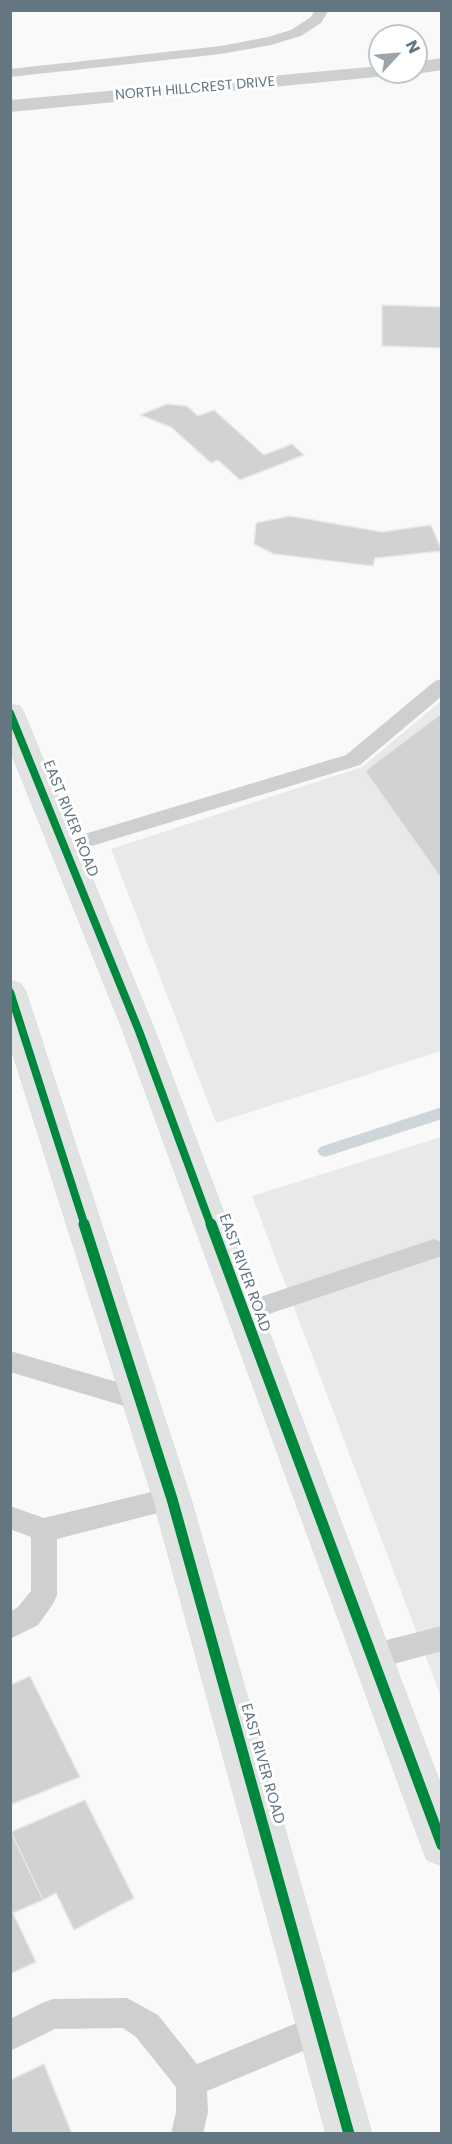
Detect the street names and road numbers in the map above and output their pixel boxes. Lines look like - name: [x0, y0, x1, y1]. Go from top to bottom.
- street label: NORTH HILLCREST DRIVE: [115, 74, 275, 104]
- street label: EAST RIVER ROAD: [38, 758, 102, 880]
- street label: EAST RIVER ROAD: [214, 1212, 274, 1334]
- street label: EAST RIVER ROAD: [236, 1702, 288, 1826]

